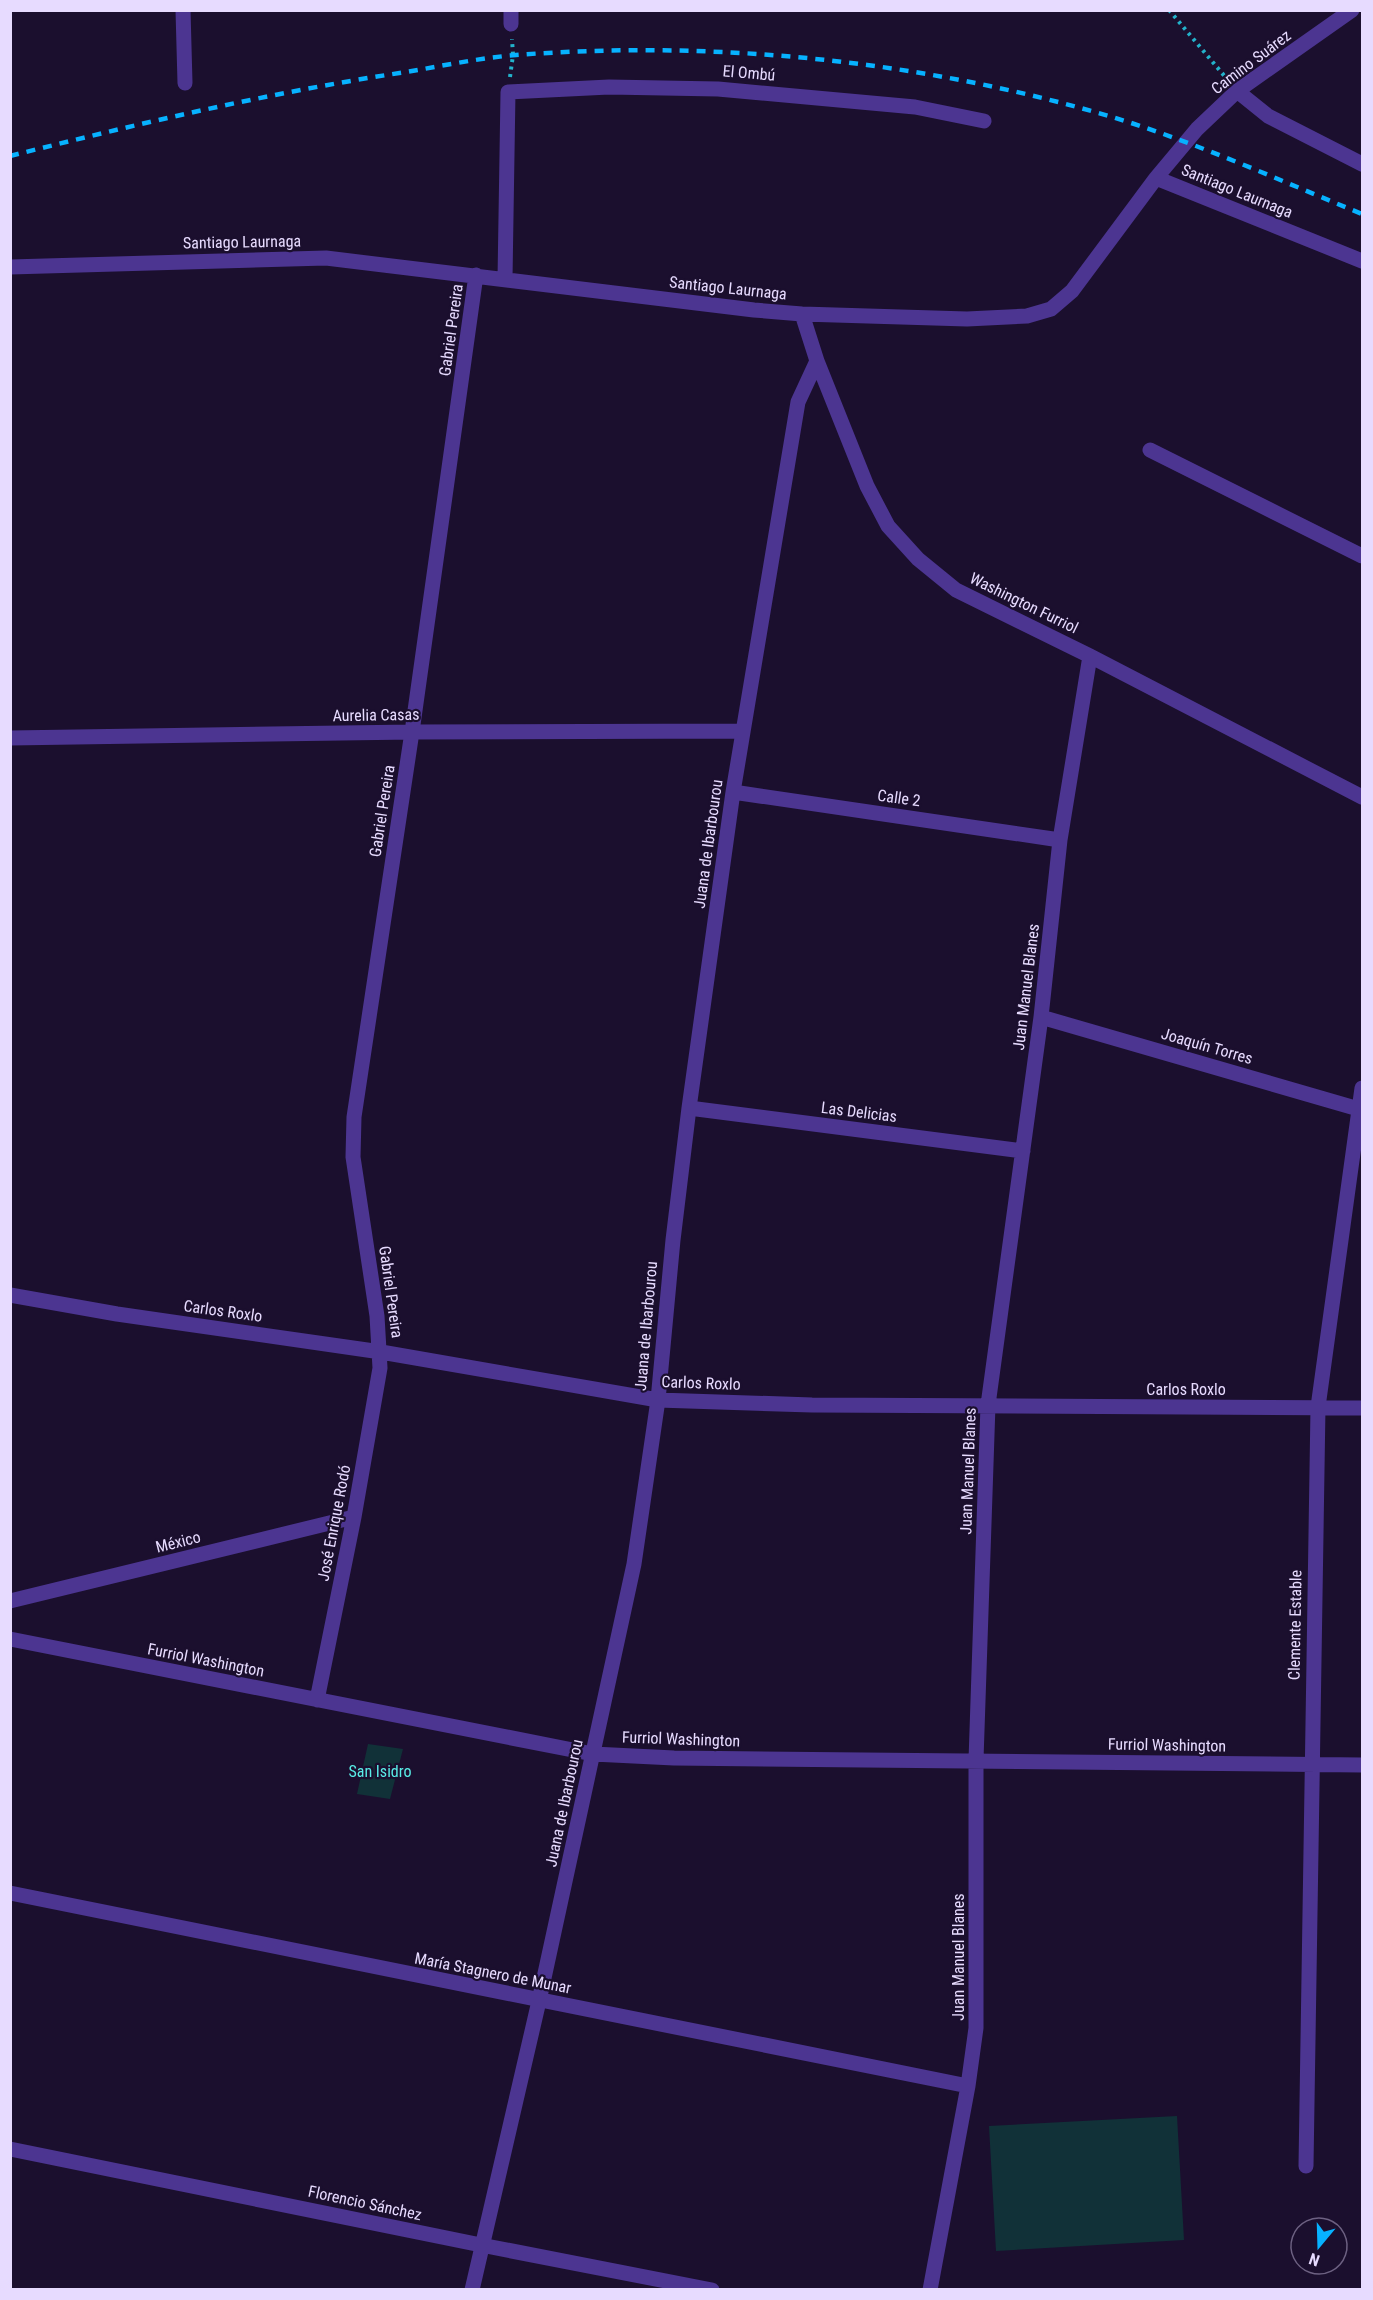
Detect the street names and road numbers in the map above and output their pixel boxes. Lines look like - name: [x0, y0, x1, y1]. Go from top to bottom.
- street label: Camino Suárez: [1207, 26, 1295, 98]
- street label: El Ombú: [722, 61, 776, 85]
- street label: Santiago Laurnaga: [1179, 160, 1295, 222]
- street label: Santiago Laurnaga: [183, 231, 301, 253]
- street label: Santiago Laurnaga: [668, 272, 788, 304]
- street label: Gabriel Pereira: [435, 283, 467, 377]
- street label: Washington Furriol: [967, 569, 1081, 637]
- street label: Aurelia Casas: [332, 705, 420, 725]
- street label: Gabriel Pereira: [365, 764, 399, 858]
- street label: Juana de Ibarbourou: [690, 778, 726, 910]
- street label: Calle 2: [876, 786, 922, 810]
- street label: Juan Manuel Blanes: [1009, 923, 1043, 1051]
- street label: Joaquín Torres: [1159, 1024, 1255, 1068]
- street label: Las Delicias: [820, 1098, 898, 1126]
- street label: Gabriel Pereira: [375, 1245, 407, 1339]
- street label: Juana de Ibarbourou: [631, 1260, 661, 1392]
- street label: Carlos Roxlo: [182, 1296, 264, 1326]
- street label: Carlos Roxlo: [661, 1372, 741, 1394]
- street label: Carlos Roxlo: [1146, 1380, 1226, 1399]
- street label: Juan Manuel Blanes: [956, 1407, 980, 1535]
- street label: José Enrique Rodó: [313, 1463, 355, 1583]
- street label: México: [154, 1527, 202, 1557]
- street label: Clemente Estable: [1285, 1570, 1305, 1680]
- street label: Furriol Washington: [146, 1639, 266, 1681]
- street label: Furriol Washington: [622, 1727, 740, 1751]
- street label: Furriol Washington: [1108, 1734, 1226, 1756]
- street label: Juana de Ibarbourou: [541, 1737, 587, 1869]
- street label: Juan Manuel Blanes: [949, 1893, 968, 2021]
- street label: María Stagnero de Munar: [413, 1948, 573, 1998]
- street label: Florencio Sánchez: [307, 2182, 423, 2224]

